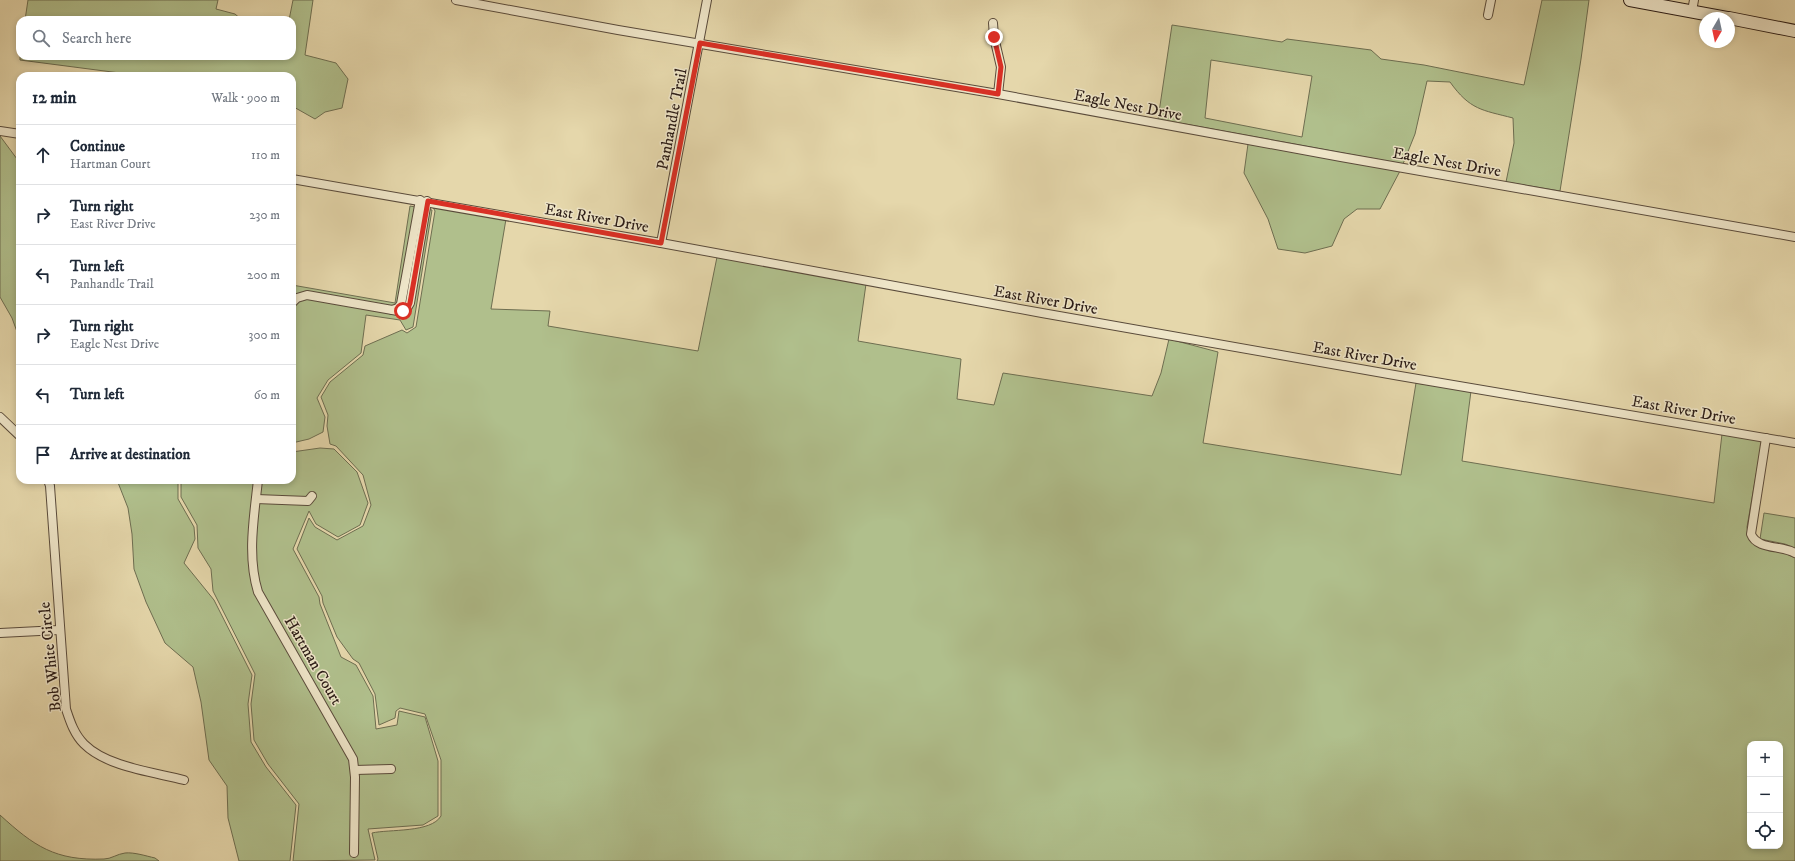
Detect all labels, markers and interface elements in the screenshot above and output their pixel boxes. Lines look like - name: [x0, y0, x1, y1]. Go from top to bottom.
- north arrow: [1699, 12, 1735, 48]
- search box: [16, 16, 296, 60]
- icon: search: [30, 27, 52, 49]
- route end: [985, 28, 1003, 46]
- text: Search here: [62, 29, 131, 48]
- street label: Panhandle Trail: [652, 67, 692, 172]
- street label: Eagle Nest Drive: [1072, 85, 1184, 125]
- text: 12 min: [32, 87, 76, 109]
- text: Walk · 900 m: [211, 90, 280, 106]
- text: Continue: [70, 137, 125, 156]
- street label: Eagle Nest Drive: [1391, 143, 1503, 181]
- icon: ahead: [32, 144, 54, 166]
- text: 110 m: [251, 147, 280, 163]
- text: Hartman Court: [70, 156, 151, 172]
- text: Turn right: [70, 197, 133, 216]
- street label: East River Drive: [543, 199, 651, 237]
- icon: right: [32, 204, 54, 226]
- text: 230 m: [249, 207, 280, 223]
- text: East River Drive: [70, 216, 156, 232]
- text: Turn left: [70, 257, 124, 276]
- icon: left: [32, 264, 54, 286]
- text: 200 m: [247, 267, 280, 283]
- text: Panhandle Trail: [70, 276, 154, 292]
- street label: East River Drive: [992, 281, 1100, 319]
- route start: [394, 302, 412, 320]
- text: Turn right: [70, 317, 133, 336]
- icon: right: [32, 324, 54, 346]
- text: 300 m: [249, 327, 280, 343]
- text: Eagle Nest Drive: [70, 336, 159, 352]
- street label: East River Drive: [1311, 337, 1419, 375]
- icon: left: [32, 384, 54, 406]
- text: Turn left: [70, 385, 124, 404]
- text: 60 m: [254, 387, 280, 403]
- street label: East River Drive: [1630, 391, 1738, 429]
- icon: arrive: [32, 444, 54, 466]
- text: Arrive at destination: [70, 445, 190, 464]
- street label: Bob White Circle: [34, 601, 66, 713]
- street label: Hartman Court: [280, 613, 347, 708]
- map controls: [1747, 741, 1783, 849]
- button: +: [1747, 741, 1783, 777]
- button: −: [1747, 777, 1783, 813]
- button: locate: [1747, 813, 1783, 849]

